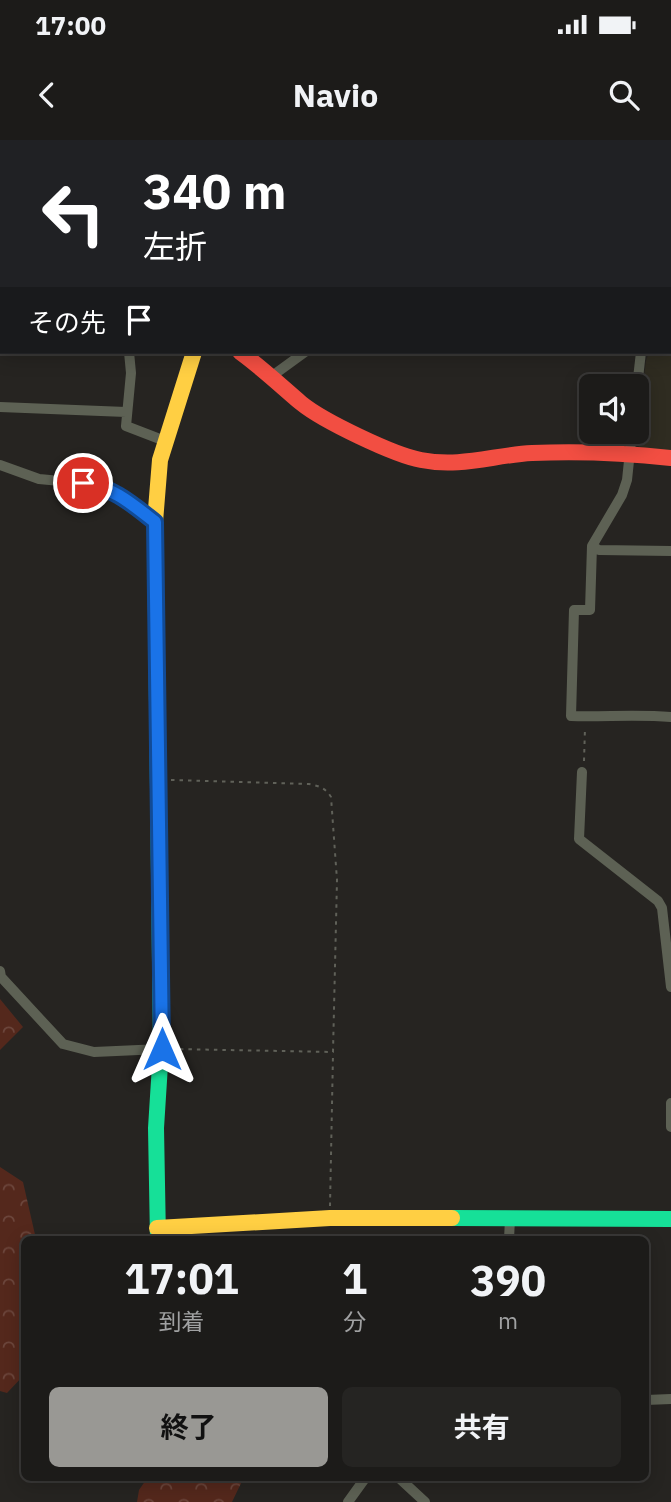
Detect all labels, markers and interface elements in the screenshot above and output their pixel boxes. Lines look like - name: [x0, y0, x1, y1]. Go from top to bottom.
- text: 17:00: [35, 8, 106, 42]
- text: Navio: [293, 74, 378, 116]
- icon: back: [28, 76, 66, 114]
- icon: search: [605, 76, 643, 114]
- text: 340 m: [143, 159, 287, 222]
- icon: left: [28, 168, 119, 259]
- text: 左折: [143, 225, 207, 267]
- icon: arrive: [120, 301, 158, 339]
- text: その先: [28, 305, 106, 339]
- map controls: [579, 374, 649, 444]
- button: sound: [579, 374, 649, 444]
- pin: [53, 453, 113, 513]
- icon: arrive: [64, 464, 102, 502]
- position arrow: [125, 1012, 199, 1086]
- text: 17:01: [124, 1251, 239, 1306]
- text: 1: [342, 1251, 367, 1306]
- text: 390: [470, 1253, 546, 1308]
- text: m: [498, 1305, 518, 1335]
- text: 到着: [158, 1306, 204, 1336]
- text: 分: [343, 1306, 366, 1336]
- button: 終了: [49, 1387, 328, 1467]
- button: 共有: [342, 1387, 621, 1467]

